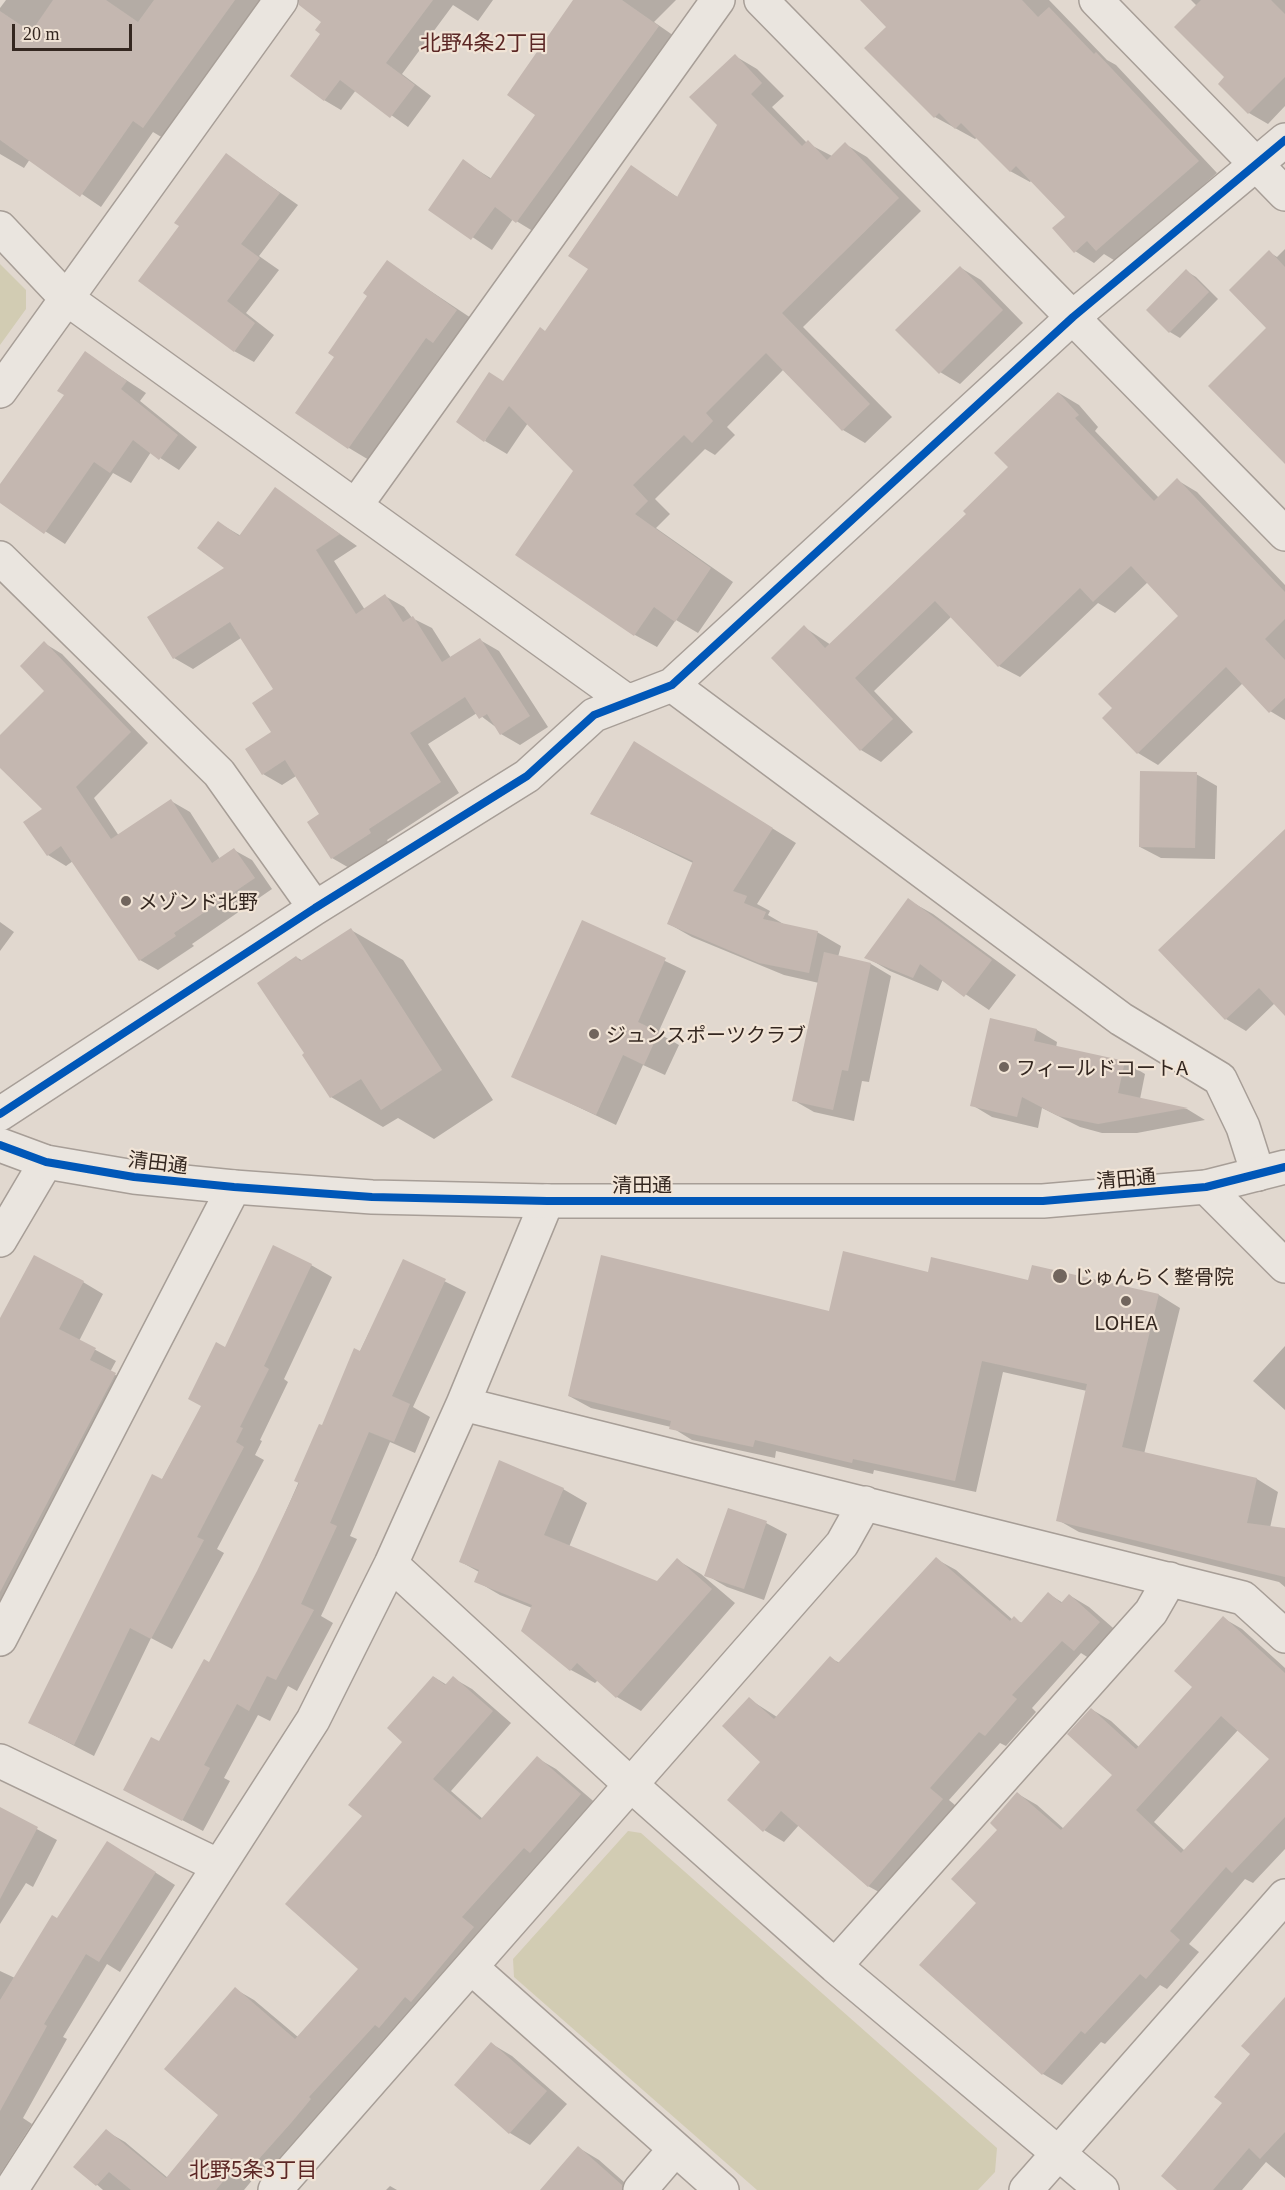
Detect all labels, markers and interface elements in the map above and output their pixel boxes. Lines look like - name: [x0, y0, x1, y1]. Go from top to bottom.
- scale bar: [15, 12, 135, 50]
- text: 20 m: [23, 24, 60, 44]
- district label: 北野4条2丁目: [420, 29, 548, 55]
- place label: メゾンド北野: [138, 889, 258, 913]
- marker: メゾンド北野: [119, 894, 133, 908]
- place label: ジュンスポーツクラブ: [606, 1022, 806, 1046]
- marker: ジュンスポーツクラブ: [587, 1027, 601, 1041]
- place label: フィールドコートA: [1016, 1055, 1188, 1079]
- marker: フィールドコートA: [997, 1060, 1011, 1074]
- street label: 清田通: [127, 1146, 189, 1178]
- street label: 清田通: [1095, 1163, 1157, 1193]
- street label: 清田通: [612, 1172, 672, 1196]
- place label: じゅんらく整骨院: [1074, 1264, 1234, 1288]
- marker: じゅんらく整骨院: [1051, 1267, 1069, 1285]
- marker: LOHEA: [1119, 1294, 1133, 1308]
- place label: LOHEA: [1094, 1310, 1158, 1334]
- district label: 北野5条3丁目: [189, 2156, 317, 2182]

